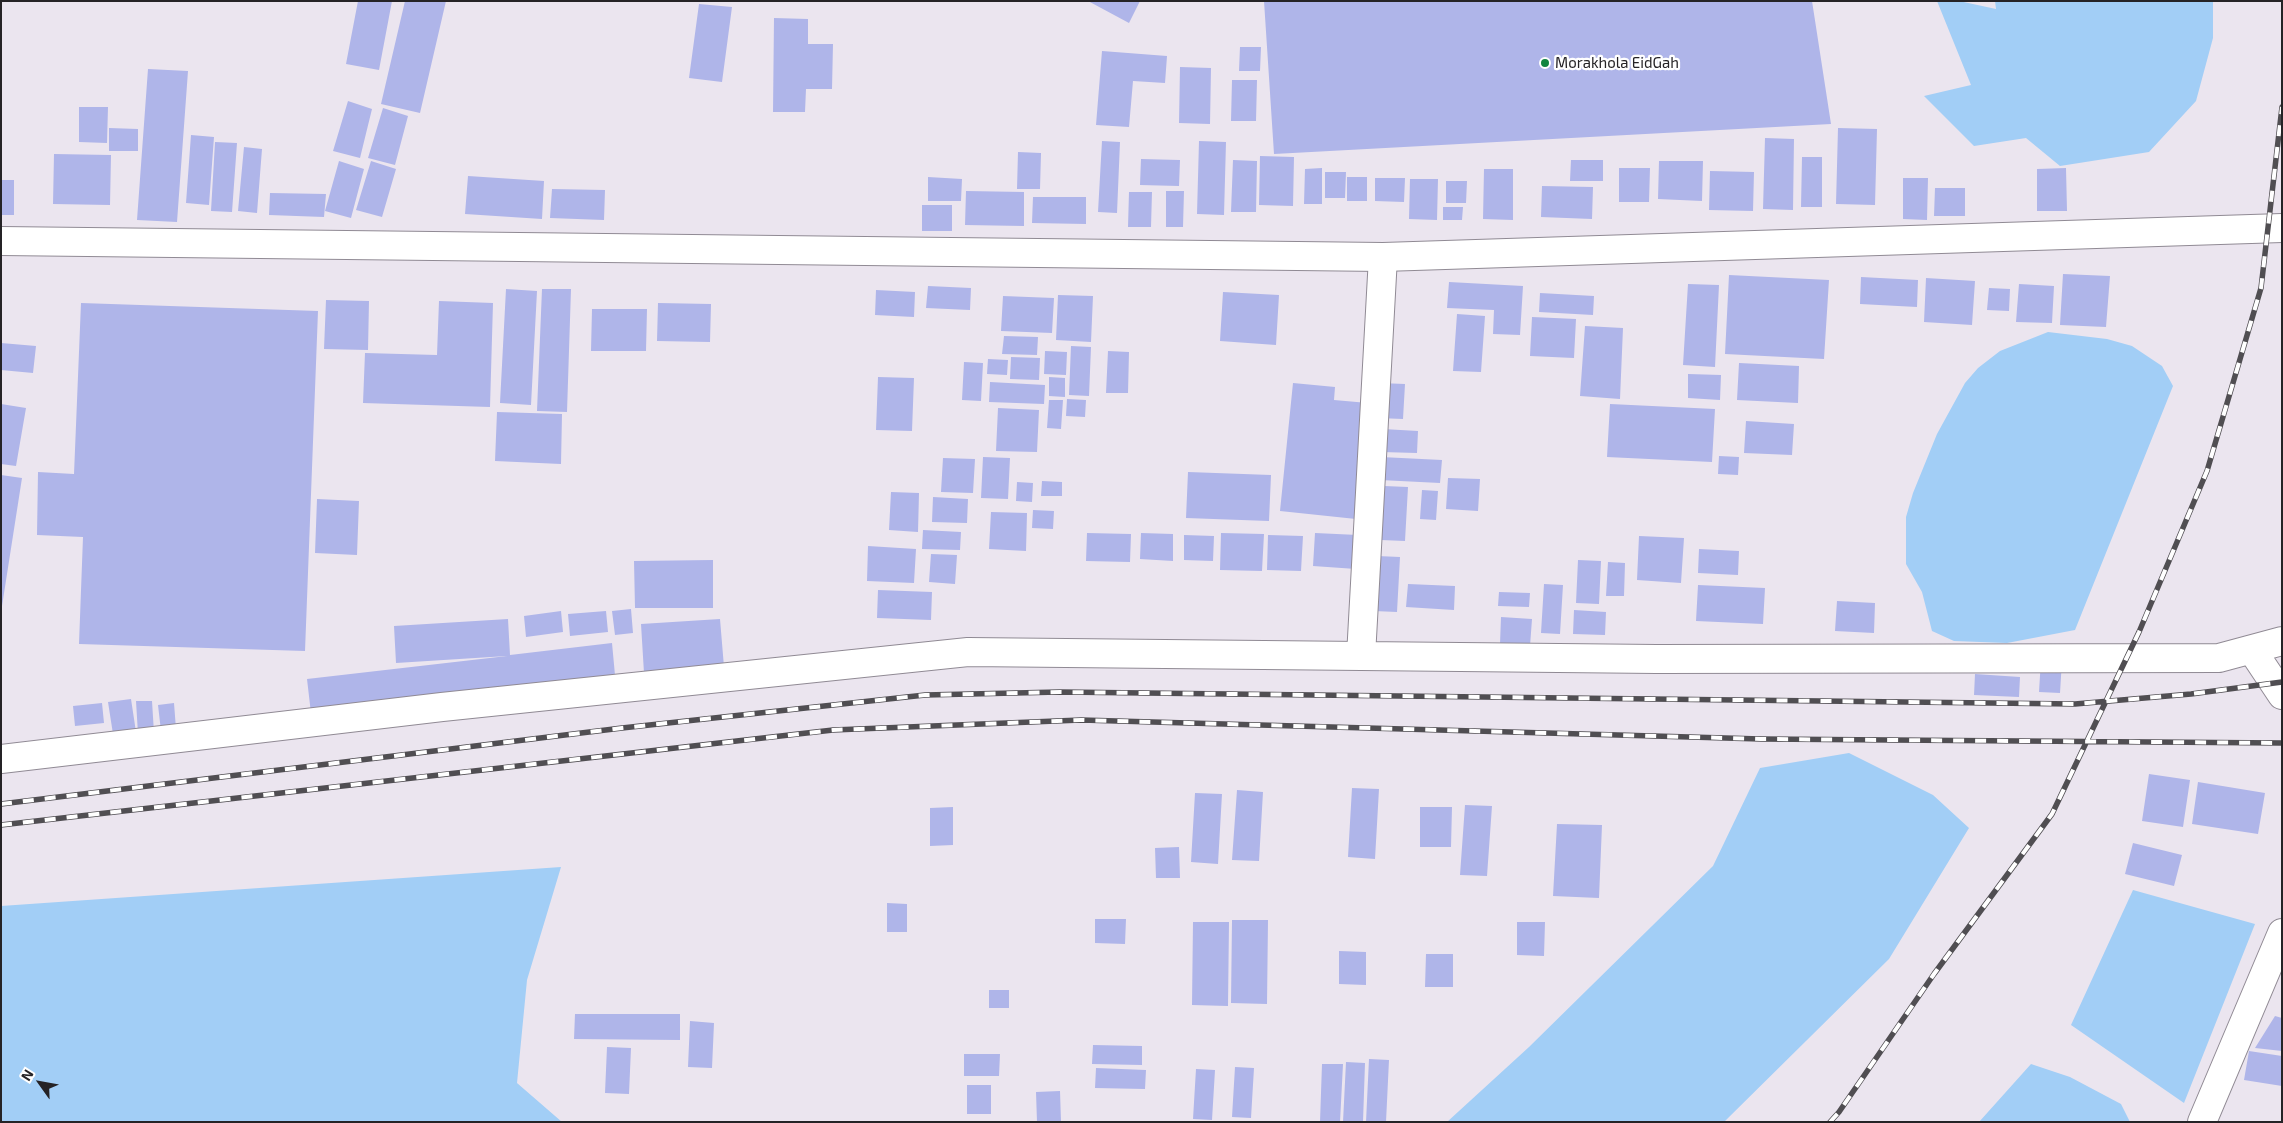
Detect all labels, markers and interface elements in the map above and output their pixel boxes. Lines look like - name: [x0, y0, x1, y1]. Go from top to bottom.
- place label: Morakhola EidGah: [1555, 54, 1679, 72]
- marker: Morakhola EidGah: [1539, 57, 1551, 69]
- north arrow: [15, 1058, 65, 1108]
- text: N: [17, 1066, 37, 1084]

